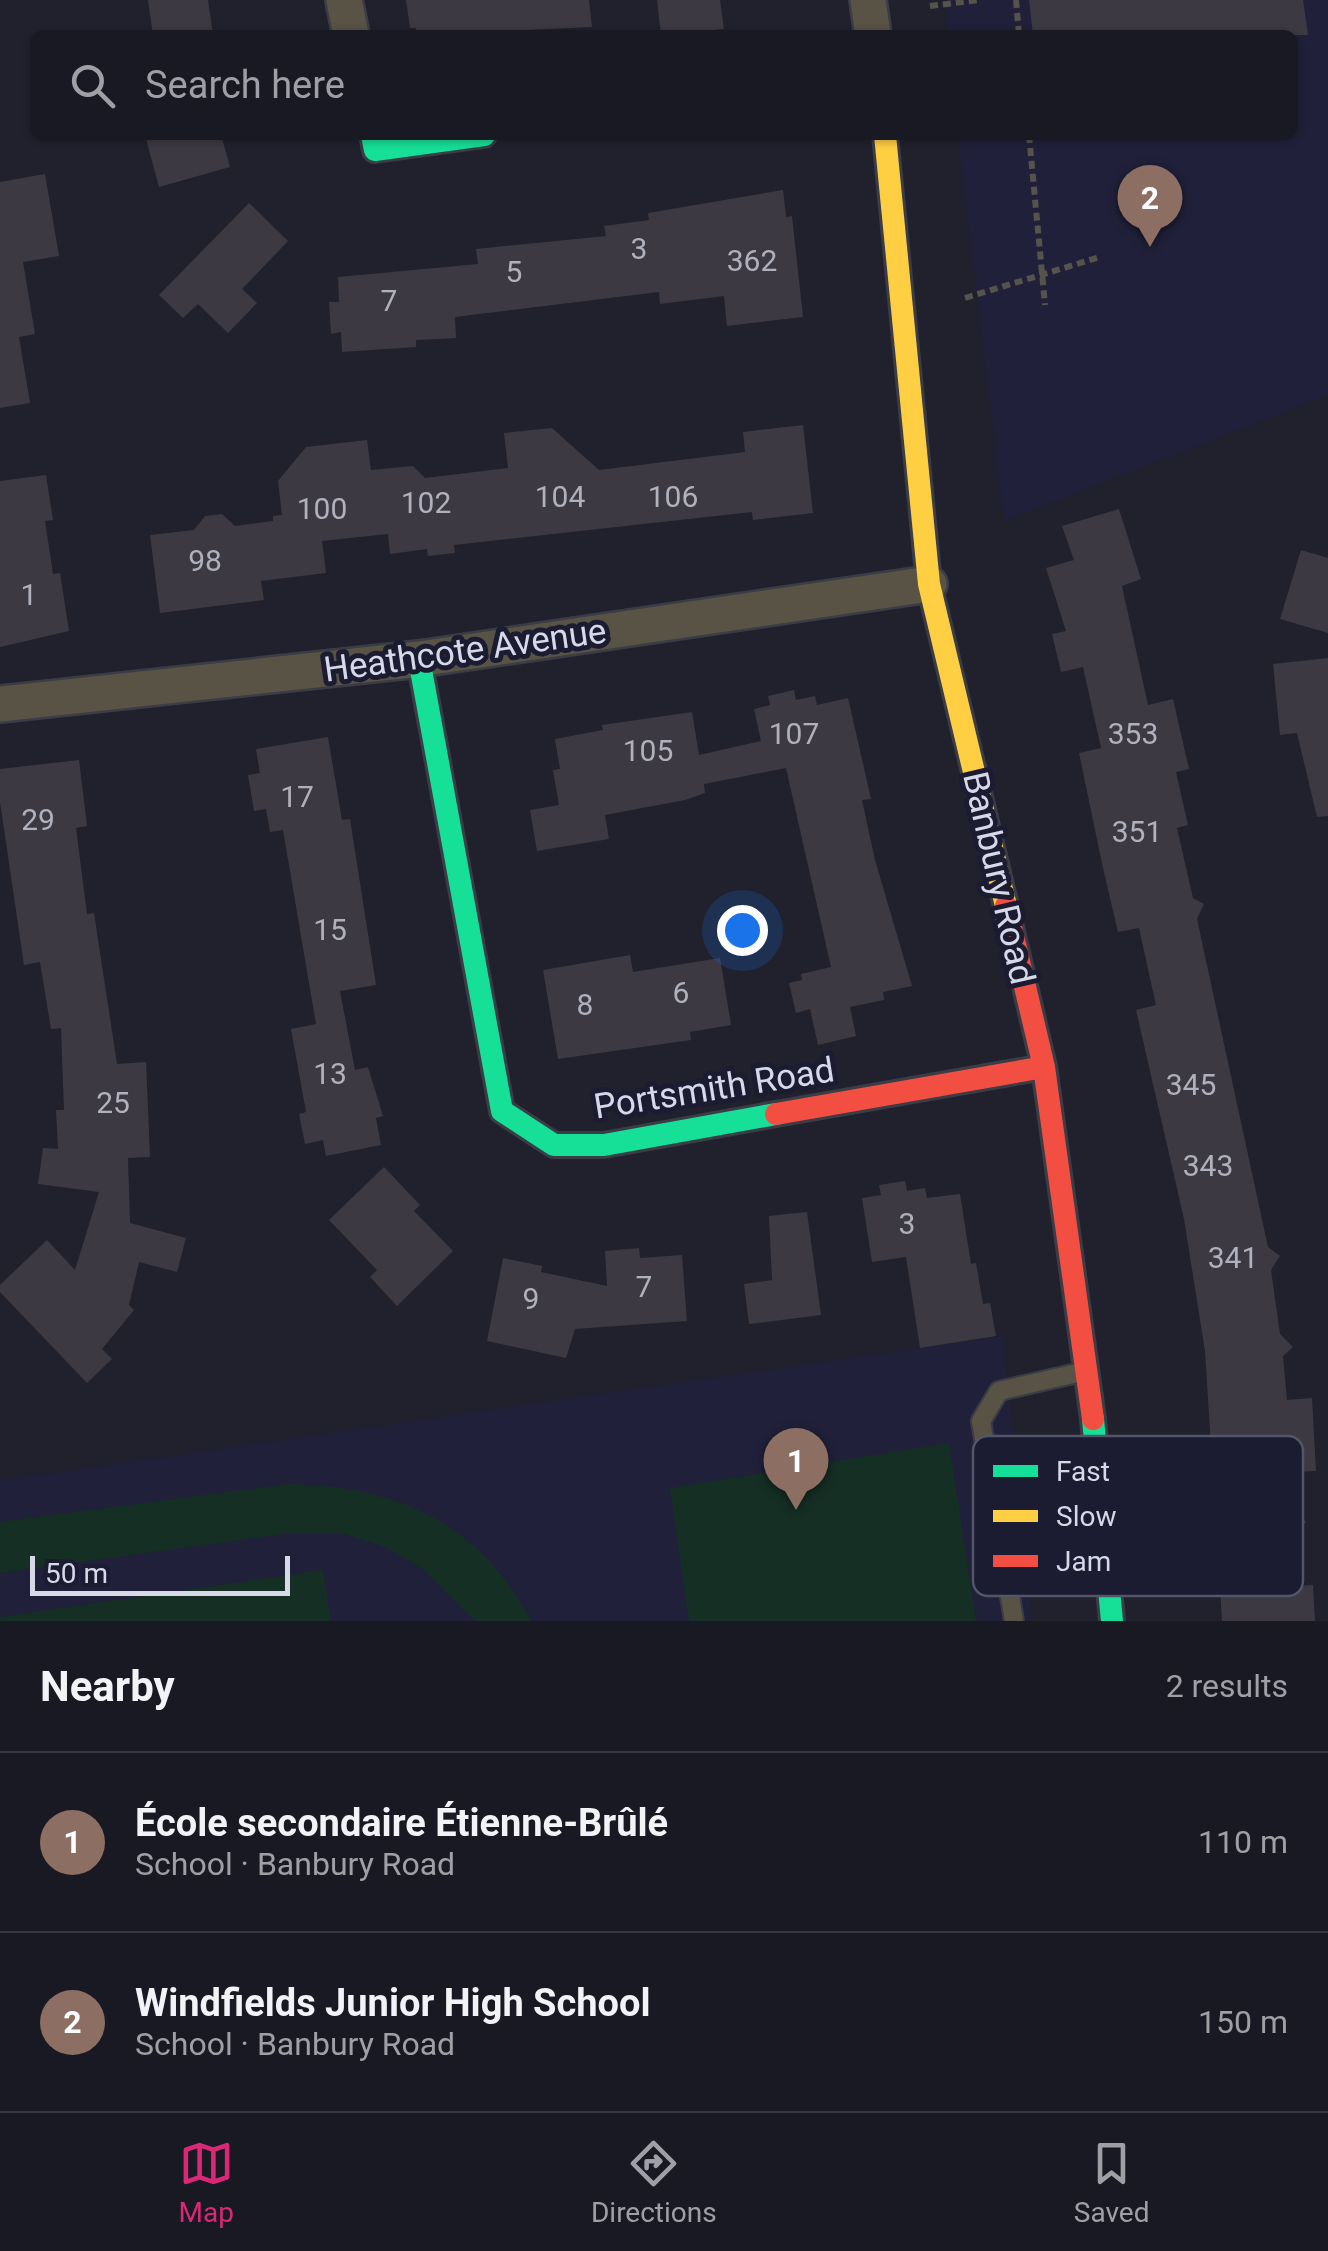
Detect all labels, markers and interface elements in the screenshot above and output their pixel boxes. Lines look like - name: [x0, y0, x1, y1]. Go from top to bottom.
- search box: [30, 30, 1298, 140]
- icon: search: [65, 58, 120, 113]
- text: Search here: [145, 63, 345, 107]
- pin: 2: [1118, 164, 1182, 247]
- house number: 3: [631, 231, 647, 266]
- house number: 362: [727, 243, 777, 278]
- house number: 5: [506, 254, 522, 289]
- house number: 7: [381, 283, 397, 318]
- house number: 104: [535, 479, 585, 514]
- house number: 106: [648, 479, 698, 514]
- house number: 102: [401, 485, 451, 520]
- house number: 100: [297, 491, 347, 526]
- house number: 98: [188, 543, 222, 578]
- house number: 1: [21, 577, 37, 612]
- street label: Heathcote Avenue: [321, 610, 609, 691]
- house number: 107: [769, 716, 819, 751]
- house number: 353: [1108, 716, 1158, 751]
- house number: 105: [623, 733, 673, 768]
- street label: Banbury Road: [954, 768, 1043, 988]
- house number: 17: [280, 779, 314, 814]
- house number: 29: [21, 802, 55, 837]
- house number: 351: [1112, 814, 1162, 849]
- your location: [717, 905, 768, 956]
- house number: 15: [313, 912, 347, 947]
- house number: 6: [673, 975, 689, 1010]
- house number: 8: [577, 987, 593, 1022]
- street label: Portsmith Road: [591, 1049, 837, 1128]
- house number: 13: [313, 1056, 347, 1091]
- house number: 345: [1166, 1067, 1216, 1102]
- house number: 25: [96, 1085, 130, 1120]
- house number: 343: [1183, 1148, 1233, 1183]
- house number: 3: [899, 1206, 915, 1241]
- house number: 341: [1208, 1240, 1258, 1275]
- house number: 7: [636, 1269, 652, 1304]
- house number: 9: [523, 1281, 539, 1316]
- pin: 1: [764, 1428, 828, 1510]
- legend: [973, 1436, 1303, 1596]
- text: Fast: [1056, 1455, 1110, 1488]
- text: Slow: [1056, 1500, 1116, 1533]
- text: Jam: [1056, 1545, 1111, 1578]
- scale bar: [30, 1551, 290, 1596]
- text: 50 m: [45, 1557, 108, 1590]
- text: Nearby: [40, 1662, 175, 1711]
- text: 2 results: [1166, 1667, 1288, 1705]
- text: École secondaire Étienne-Brûlé: [135, 1801, 668, 1845]
- text: 1: [63, 1823, 82, 1861]
- text: 110 m: [1198, 1823, 1288, 1861]
- text: School · Banbury Road: [135, 1845, 455, 1883]
- text: Windfields Junior High School: [135, 1981, 651, 2025]
- text: 2: [63, 2003, 82, 2041]
- text: 150 m: [1198, 2003, 1288, 2041]
- text: School · Banbury Road: [135, 2025, 455, 2063]
- tab: Map: [179, 2136, 234, 2229]
- tab: Directions: [591, 2136, 717, 2229]
- tab: Saved: [1074, 2136, 1149, 2229]

